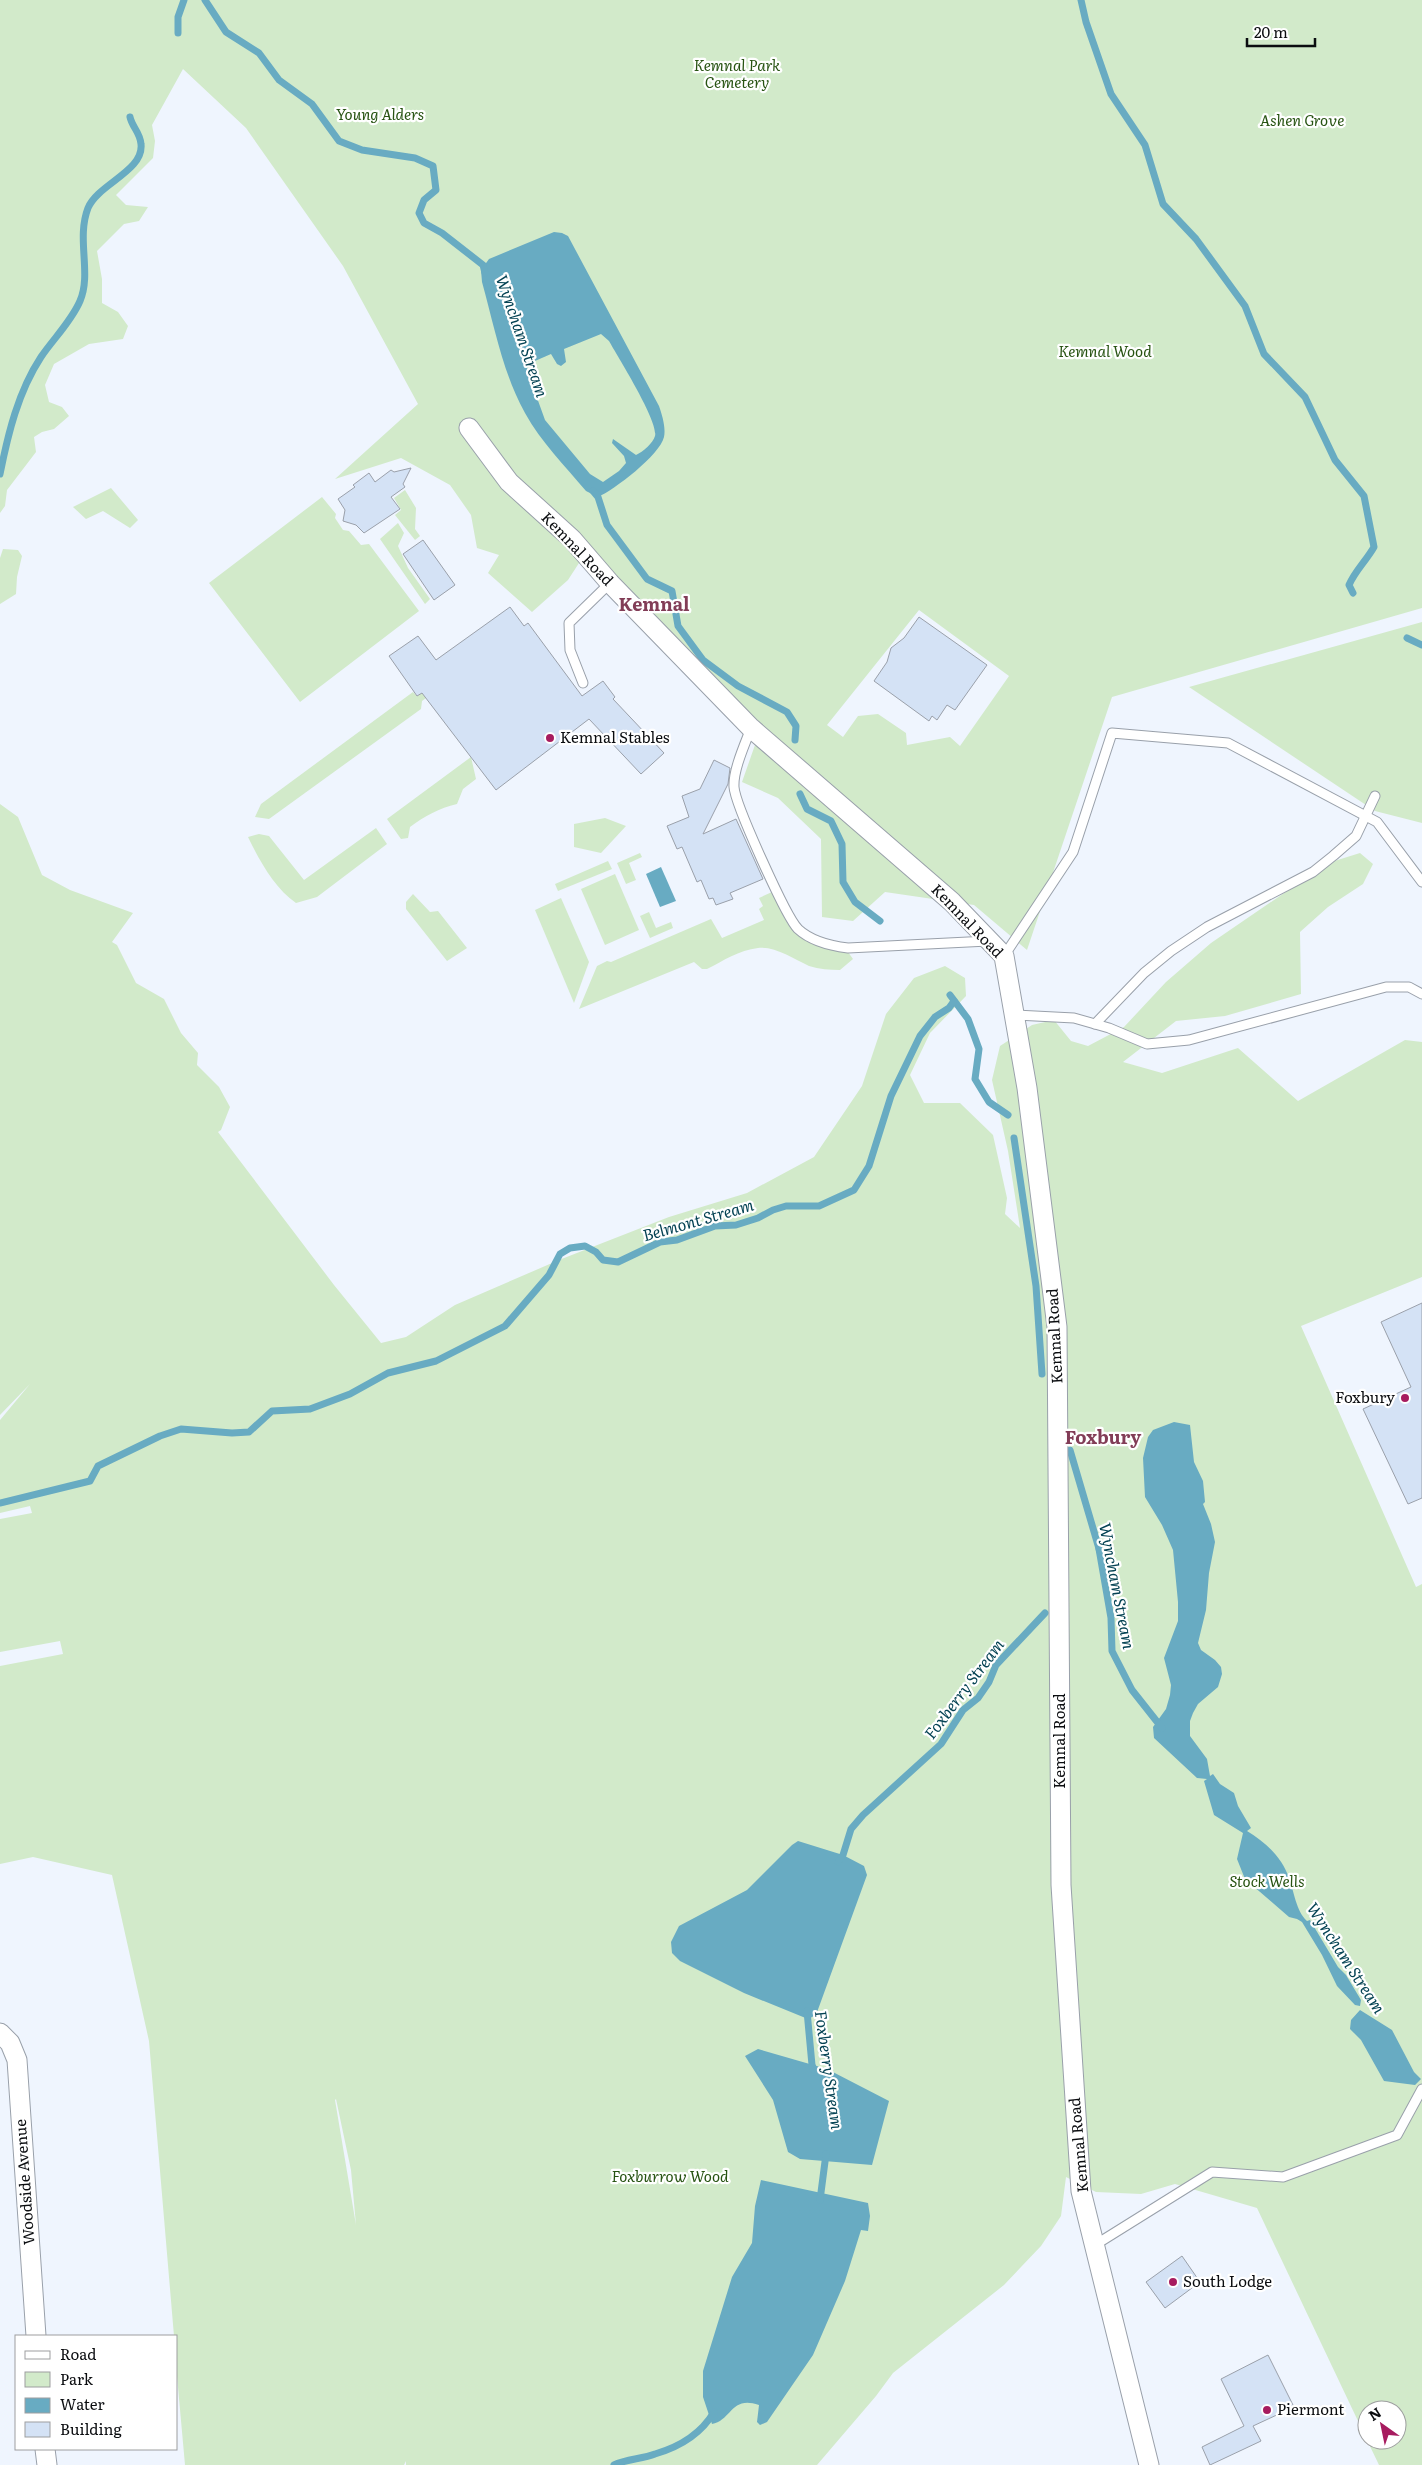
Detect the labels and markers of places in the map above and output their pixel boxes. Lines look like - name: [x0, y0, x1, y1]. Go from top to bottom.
- place label: Kemnal Stables: [560, 725, 670, 748]
- marker: Kemnal Stables: [544, 732, 556, 744]
- place label: Foxbury: [1335, 1385, 1395, 1408]
- marker: Foxbury: [1399, 1392, 1411, 1404]
- place label: South Lodge: [1183, 2269, 1272, 2292]
- marker: South Lodge: [1167, 2276, 1179, 2288]
- place label: Piermont: [1277, 2397, 1344, 2420]
- marker: Piermont: [1261, 2404, 1273, 2416]

